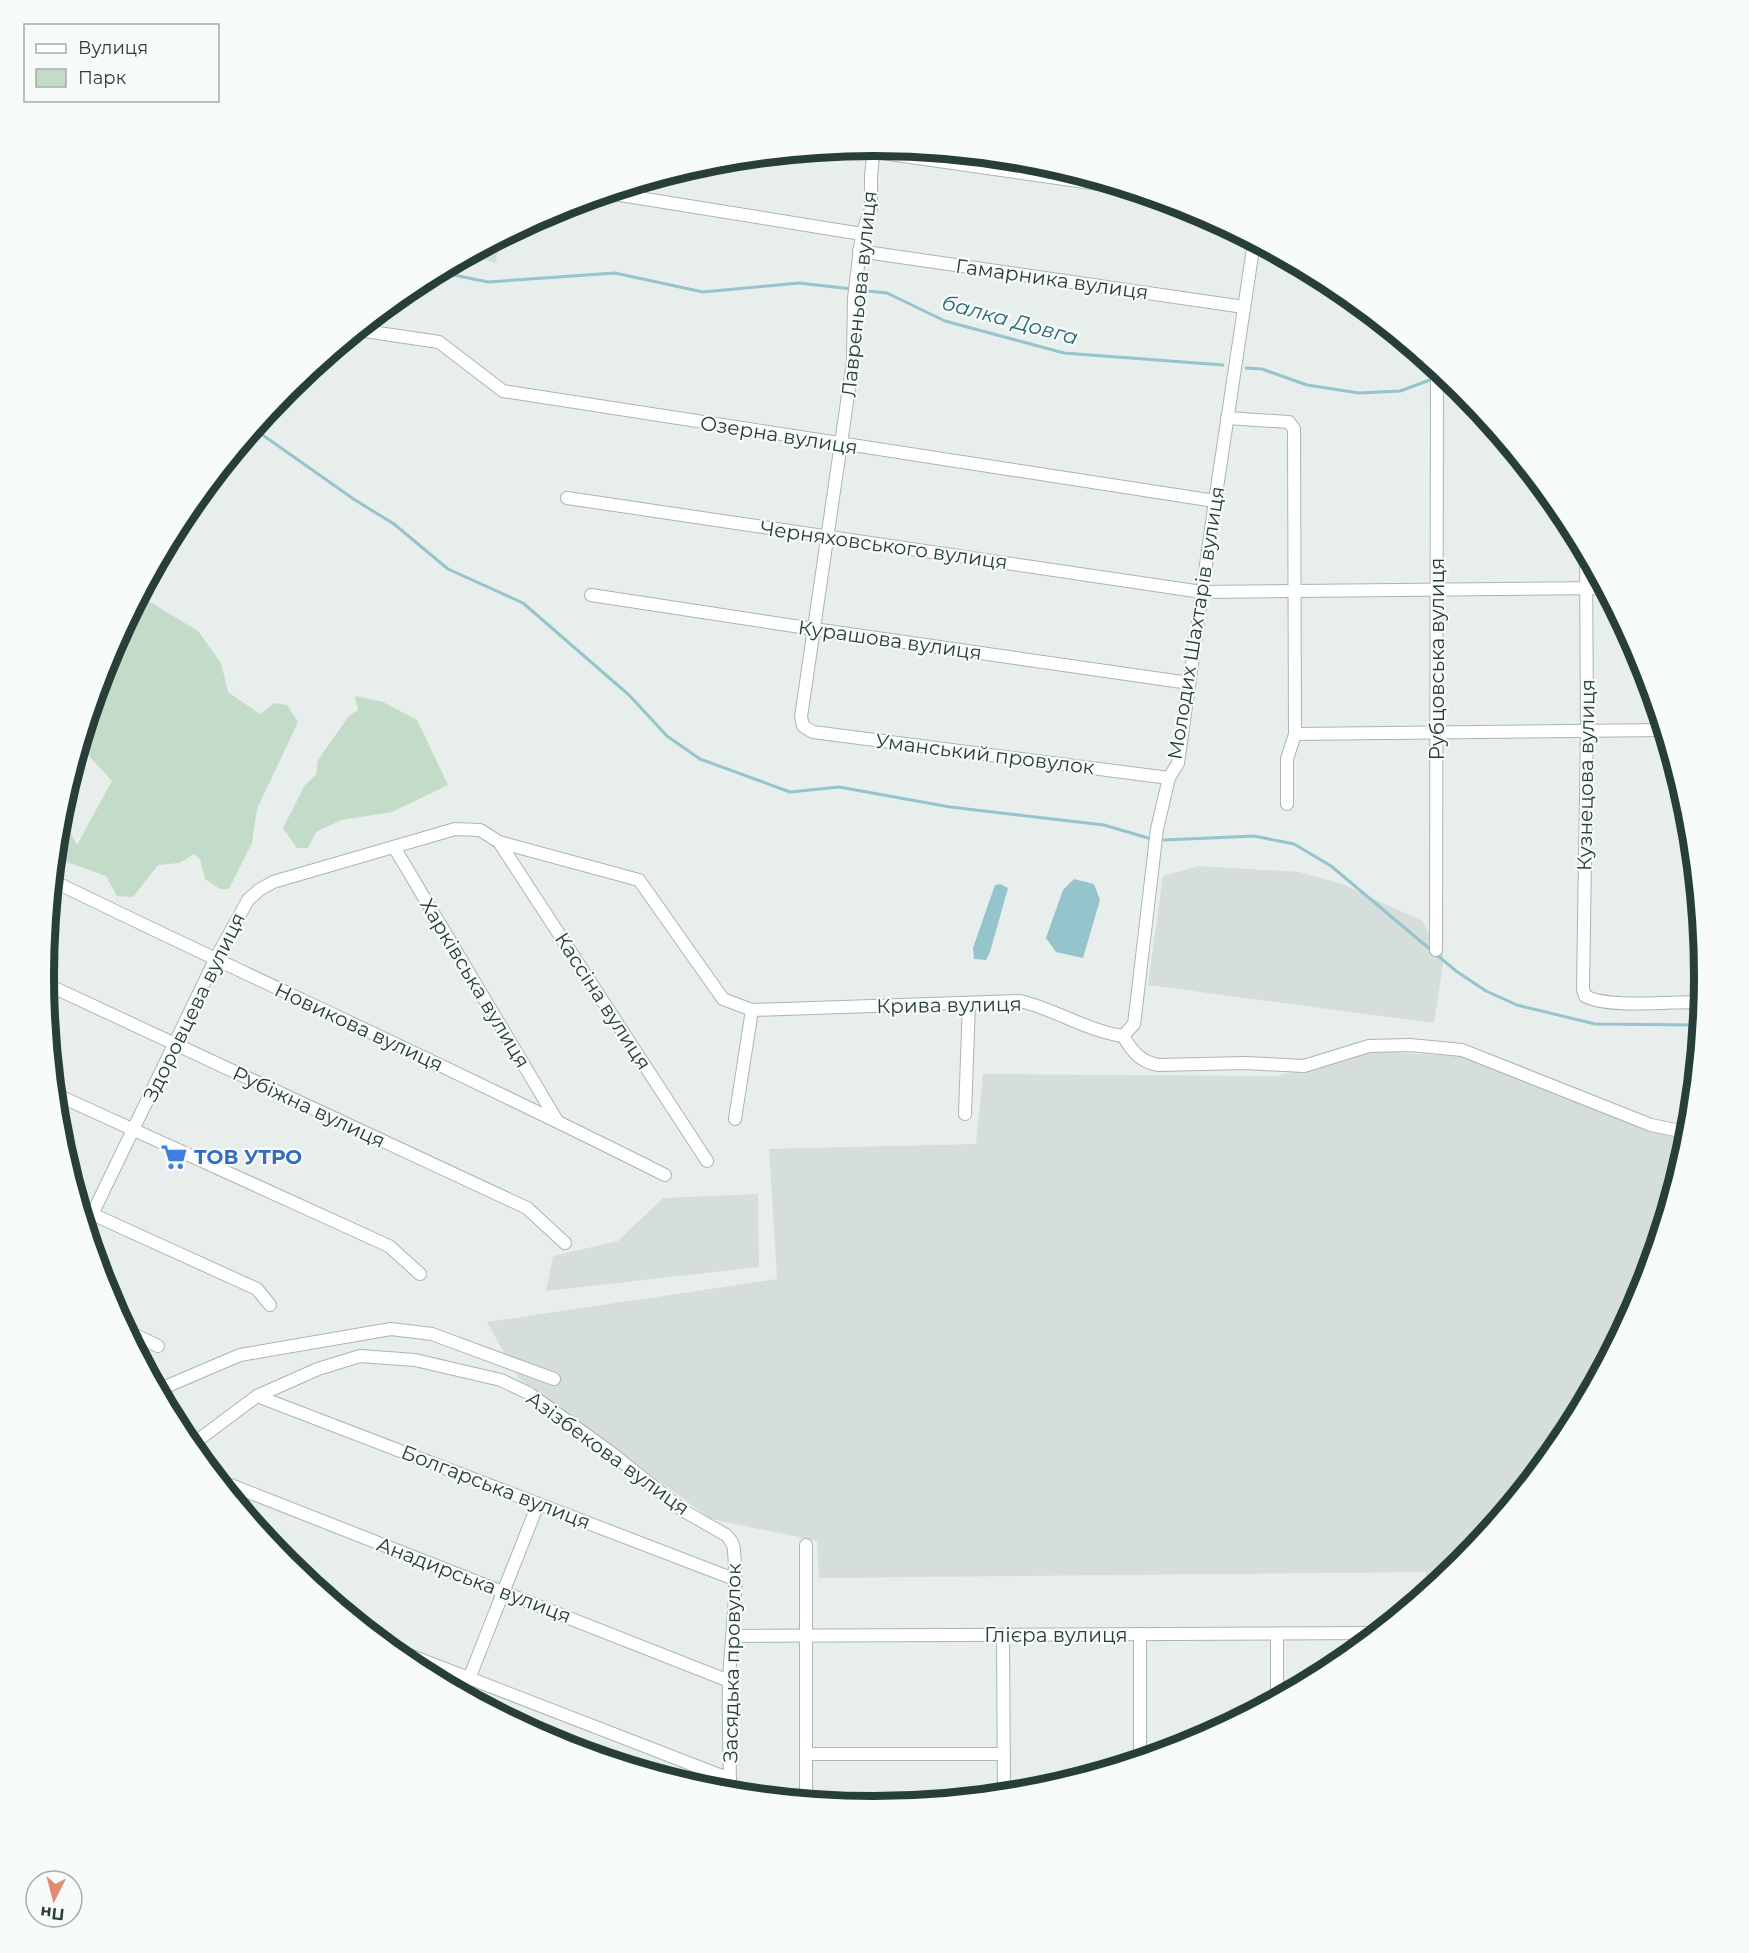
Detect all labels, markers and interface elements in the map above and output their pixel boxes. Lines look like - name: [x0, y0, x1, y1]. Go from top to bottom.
- legend: [24, 24, 219, 102]
- text: Вулиця: [78, 37, 148, 59]
- text: Парк: [78, 67, 127, 89]
- street label: Лавреньова вулиця: [836, 190, 882, 398]
- street label: Гамарника вулиця: [954, 254, 1150, 304]
- water label: балка Довга: [939, 289, 1081, 350]
- street label: Озерна вулиця: [698, 411, 860, 459]
- street label: Молодих Шахтарів вулиця: [1163, 485, 1229, 761]
- street label: Черняховського вулиця: [759, 516, 1009, 574]
- street label: Рубцовська вулиця: [1425, 558, 1449, 760]
- street label: Курашова вулиця: [797, 615, 983, 665]
- street label: Кузнецова вулиця: [1572, 679, 1600, 871]
- street label: Уманський провулок: [874, 729, 1096, 779]
- street label: Харківська вулиця: [415, 894, 535, 1072]
- street label: Здоровцева вулиця: [138, 909, 250, 1105]
- street label: Кассіна вулиця: [550, 928, 656, 1074]
- street label: Новикова вулиця: [271, 977, 447, 1077]
- street label: Крива вулиця: [876, 992, 1022, 1018]
- street label: Рубіжна вулиця: [229, 1061, 389, 1153]
- supermarket icon: ТОВ УТРО: [159, 1142, 189, 1172]
- place label: ТОВ УТРО: [194, 1145, 302, 1169]
- street label: Азізбекова вулиця: [522, 1386, 694, 1520]
- street label: Болгарська вулиця: [398, 1440, 594, 1534]
- street label: Анадирська вулиця: [373, 1532, 575, 1628]
- street label: Засядька провулок: [718, 1563, 746, 1763]
- street label: Глієра вулиця: [984, 1623, 1128, 1647]
- north arrow: [24, 1869, 84, 1929]
- text: Пн: [40, 1903, 65, 1924]

